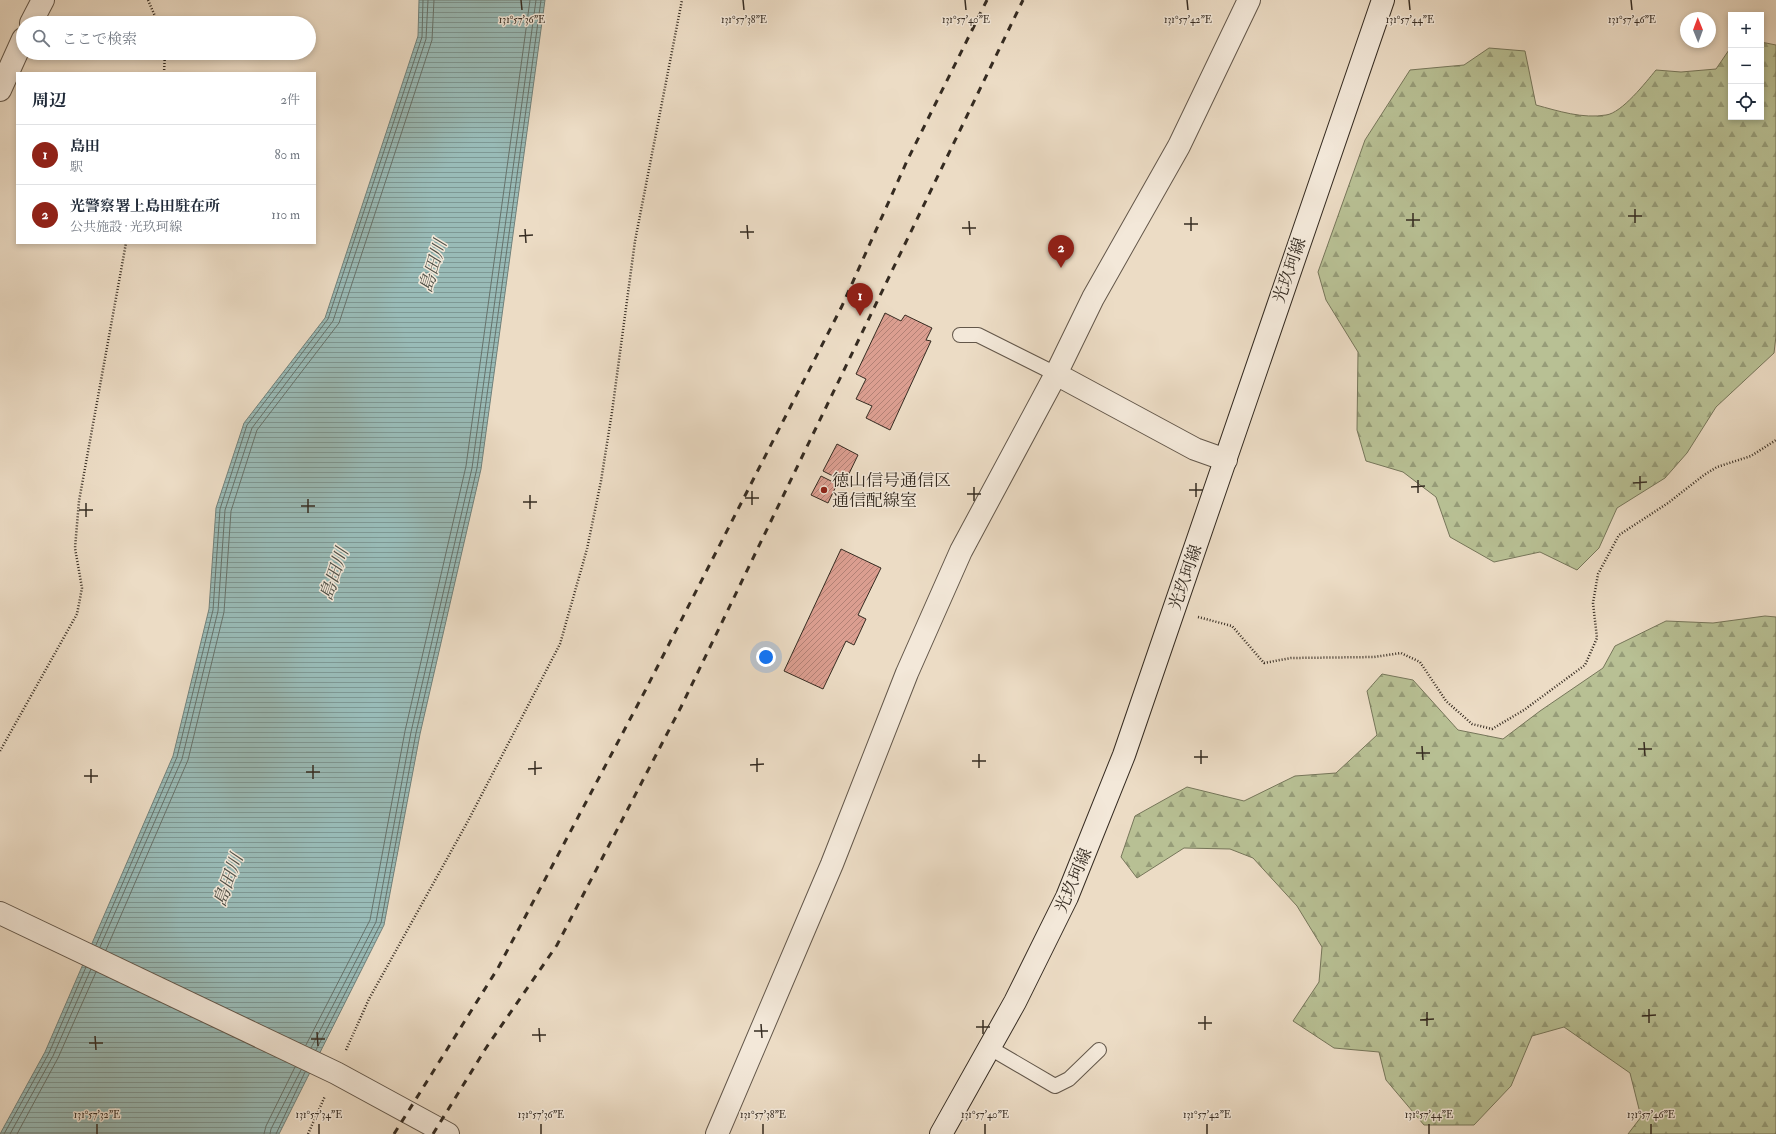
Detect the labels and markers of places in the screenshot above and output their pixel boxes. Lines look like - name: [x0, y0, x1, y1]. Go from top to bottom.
- pin: 2: [1048, 235, 1074, 268]
- pin: 1: [847, 283, 873, 316]
- place label: 徳山信号通信区 通信配線室: [832, 470, 951, 511]
- marker: 徳山信号通信区 通信配線室: [819, 485, 829, 495]

